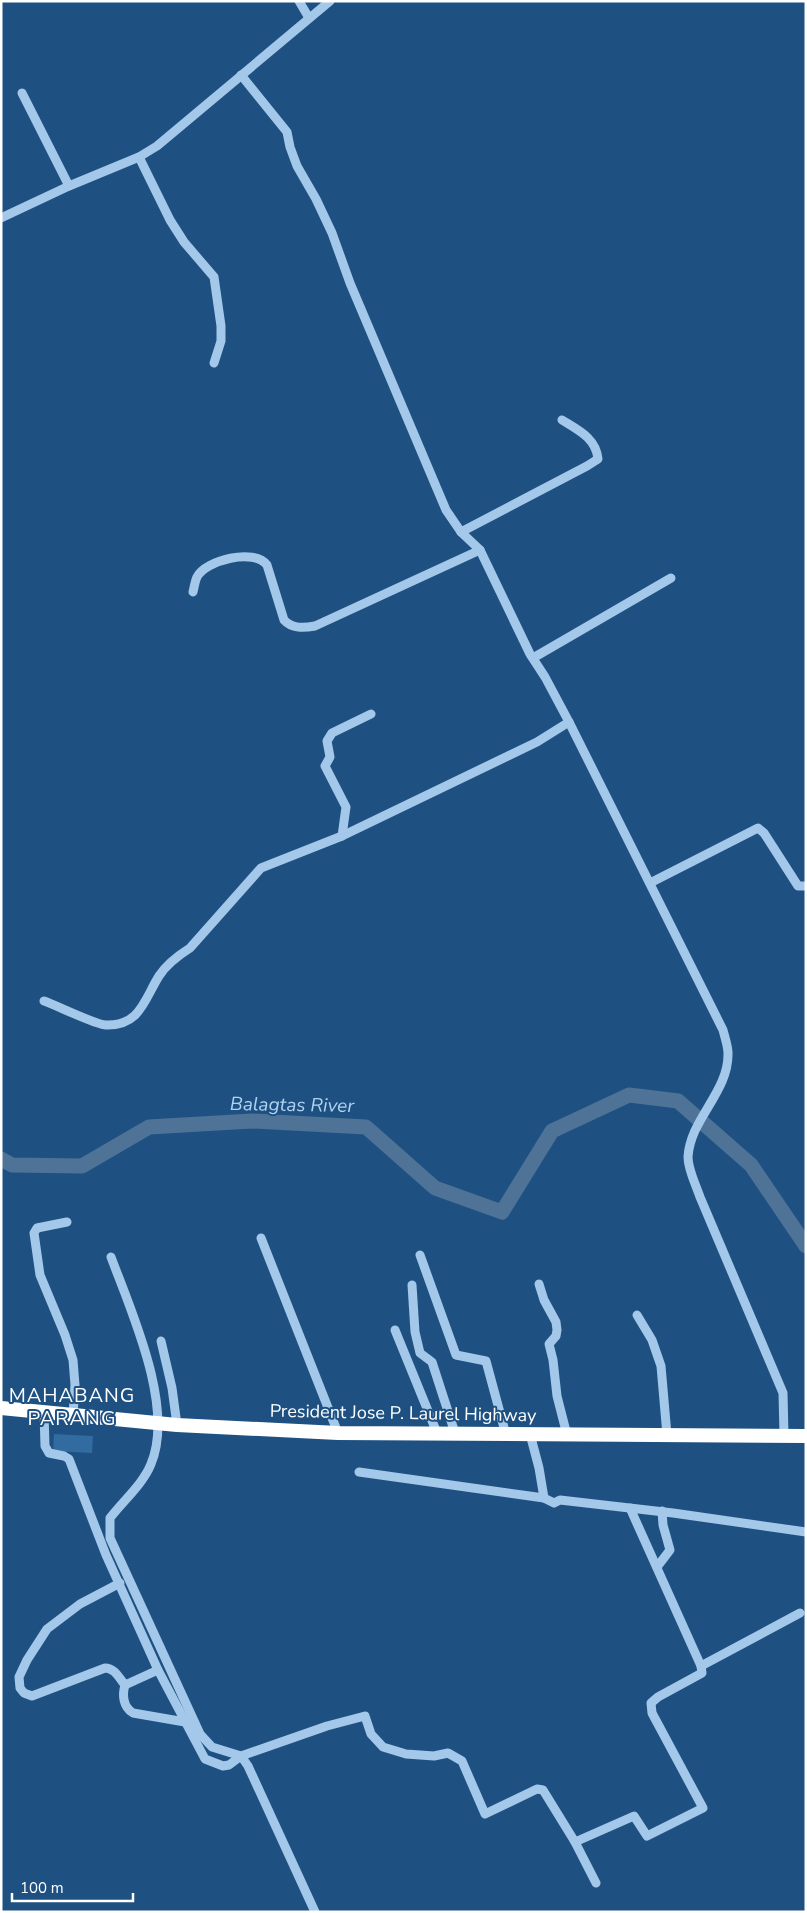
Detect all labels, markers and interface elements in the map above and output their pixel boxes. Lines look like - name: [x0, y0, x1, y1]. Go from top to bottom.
- water label: Balagtas River: [230, 1091, 355, 1119]
- district label: MAHABANG PARANG: [9, 1382, 135, 1432]
- street label: President Jose P. Laurel Highway: [270, 1399, 537, 1427]
- scale bar: [12, 1870, 134, 1902]
- text: 100 m: [20, 1878, 64, 1898]

